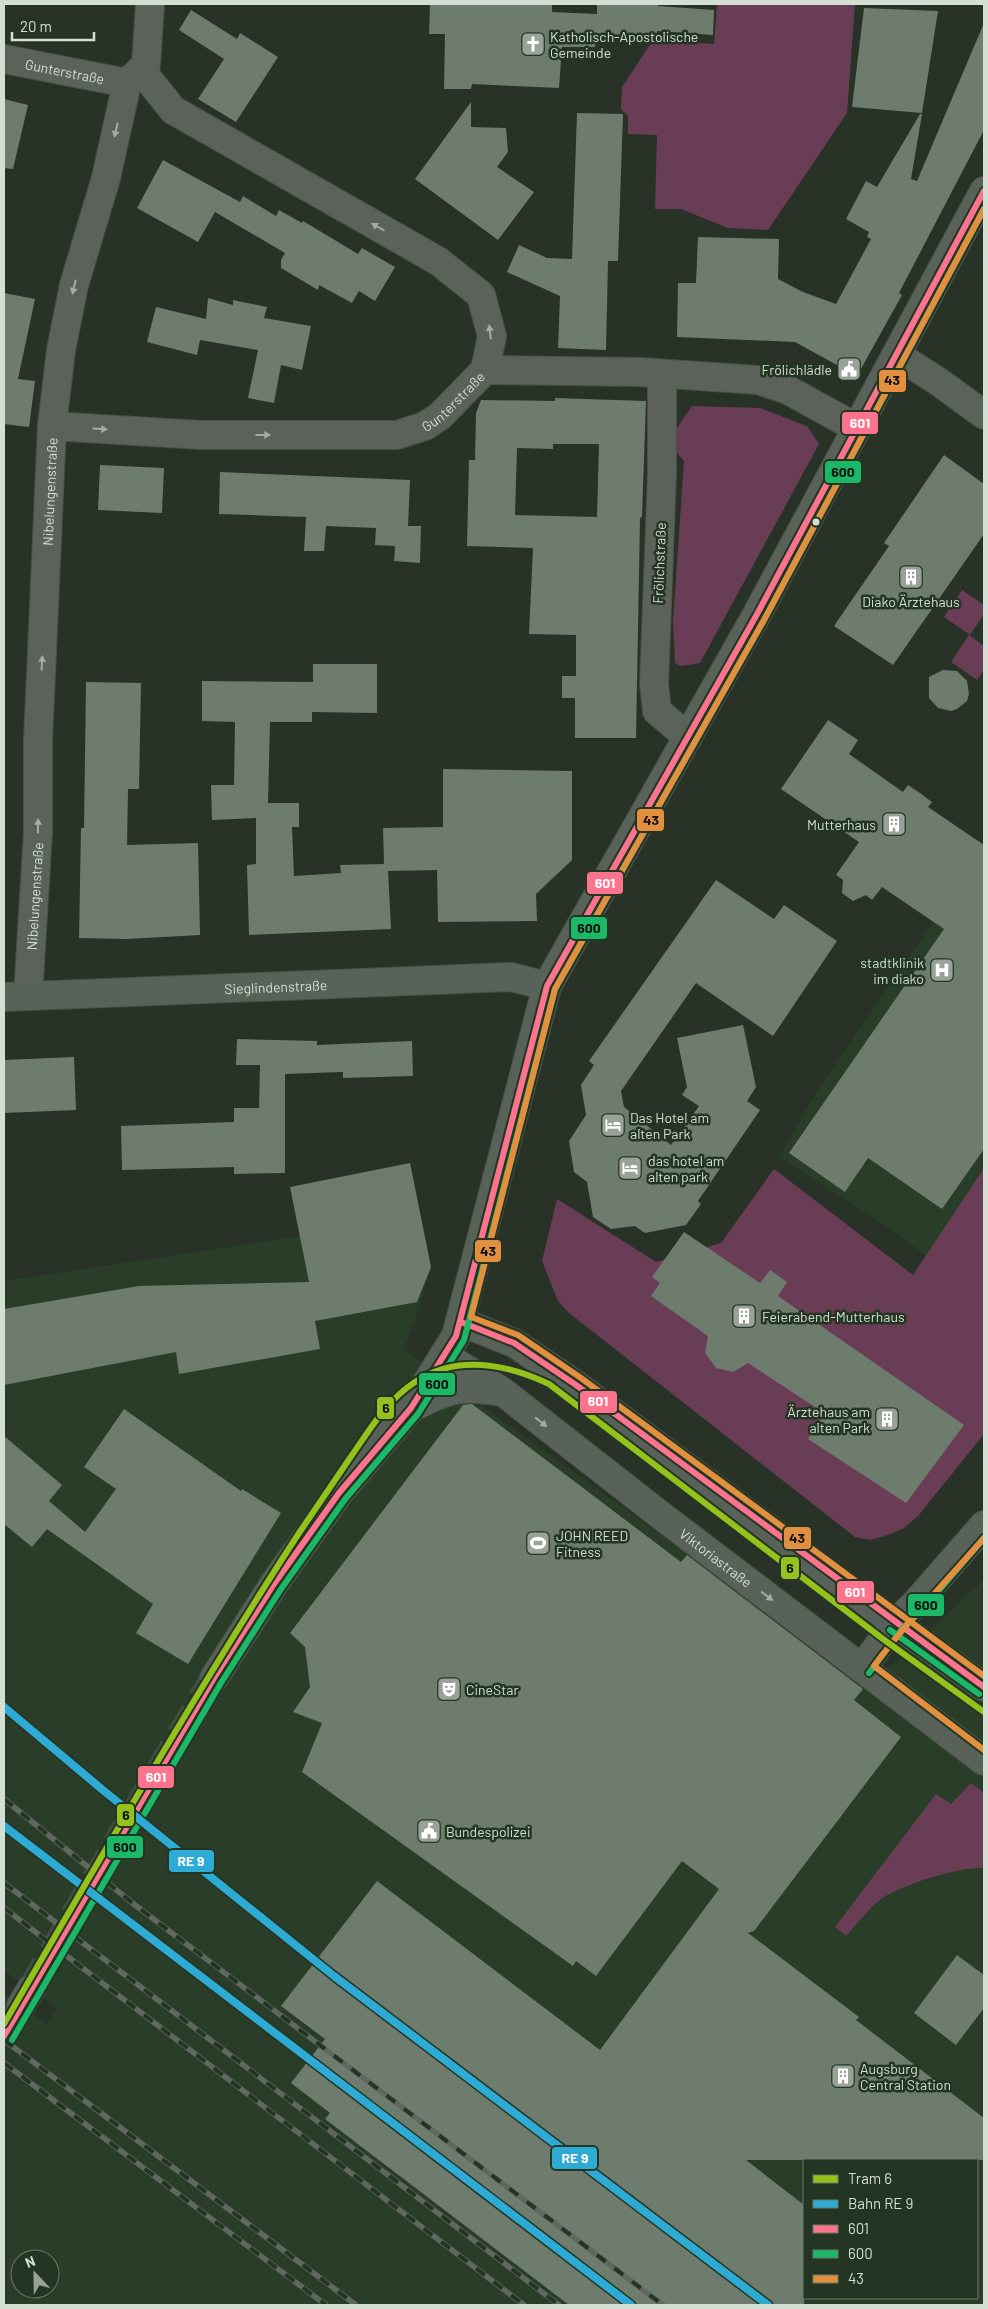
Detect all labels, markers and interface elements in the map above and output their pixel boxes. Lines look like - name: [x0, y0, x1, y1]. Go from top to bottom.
- scale bar: [12, 10, 95, 42]
- text: 20 m: [20, 17, 52, 35]
- place label: Katholisch-Apostolische Gemeinde: [550, 28, 698, 61]
- church icon: Katholisch-Apostolische Gemeinde: [520, 31, 546, 57]
- street label: Gunterstraße: [24, 55, 106, 87]
- one-way arrow: [112, 123, 120, 138]
- one-way arrow: [371, 223, 385, 232]
- one-way arrow: [70, 279, 78, 294]
- one-way arrow: [486, 324, 494, 340]
- public building icon: Frölichlädle: [836, 356, 862, 382]
- place label: Frölichlädle: [761, 361, 832, 378]
- street label: Gunterstraße: [418, 368, 488, 435]
- line badge: 43: [878, 369, 907, 393]
- text: 43: [884, 371, 900, 388]
- line badge: 601: [841, 411, 879, 435]
- text: 601: [850, 414, 870, 431]
- one-way arrow: [93, 425, 109, 433]
- one-way arrow: [255, 431, 271, 439]
- street label: Nibelungenstraße: [38, 437, 60, 546]
- line badge: 600: [824, 460, 862, 484]
- text: 600: [831, 463, 855, 480]
- unlabelled marker: [811, 517, 821, 527]
- street label: Frölichstraße: [649, 522, 669, 604]
- building icon: Diako Ärztehaus: [898, 564, 924, 590]
- place label: Diako Ärztehaus: [862, 593, 960, 610]
- one-way arrow: [39, 655, 47, 671]
- line badge: 43: [636, 808, 665, 832]
- text: 43: [643, 811, 659, 828]
- building icon: Mutterhaus: [881, 811, 907, 837]
- place label: Mutterhaus: [807, 816, 876, 833]
- one-way arrow: [34, 817, 42, 833]
- street label: Nibelungenstraße: [22, 842, 46, 951]
- line badge: 601: [586, 871, 624, 895]
- text: 601: [595, 874, 615, 891]
- line badge: 600: [570, 916, 608, 940]
- text: 600: [577, 919, 601, 936]
- place label: stadtklinik im diako: [860, 954, 924, 987]
- hospital icon: stadtklinik im diako: [929, 957, 955, 983]
- street label: Sieglindenstraße: [224, 976, 328, 997]
- place label: Das Hotel am alten Park: [630, 1109, 709, 1142]
- hotel icon: Das Hotel am alten Park: [600, 1112, 626, 1138]
- place label: das hotel am alten park: [648, 1152, 724, 1185]
- hotel icon: das hotel am alten park: [617, 1155, 643, 1181]
- line badge: 43: [474, 1239, 502, 1263]
- text: 43: [480, 1242, 496, 1259]
- building icon: Feierabend-Mutterhaus: [731, 1303, 757, 1329]
- place label: Feierabend-Mutterhaus: [762, 1308, 905, 1325]
- line badge: 600: [418, 1372, 456, 1396]
- text: 600: [425, 1375, 449, 1392]
- line badge: 601: [579, 1390, 618, 1414]
- text: 601: [588, 1392, 608, 1409]
- line badge: 6: [376, 1396, 395, 1420]
- text: 6: [382, 1399, 390, 1416]
- place label: Ärztehaus am alten Park: [787, 1403, 870, 1436]
- building icon: Ärztehaus am alten Park: [874, 1406, 900, 1432]
- one-way arrow: [534, 1417, 547, 1428]
- street label: Viktoriastraße: [676, 1524, 756, 1590]
- line badge: 43: [783, 1526, 812, 1550]
- place label: JOHN REED Fitness: [556, 1527, 628, 1560]
- text: 43: [789, 1529, 805, 1546]
- sports icon: JOHN REED Fitness: [525, 1530, 551, 1556]
- line badge: 6: [780, 1556, 800, 1580]
- text: 6: [786, 1559, 794, 1576]
- line badge: 601: [836, 1580, 875, 1604]
- text: 601: [845, 1583, 865, 1600]
- one-way arrow: [760, 1591, 773, 1602]
- line badge: 600: [907, 1593, 945, 1617]
- text: 600: [914, 1596, 938, 1613]
- theatre icon: CineStar: [436, 1676, 462, 1702]
- place label: CineStar: [466, 1681, 519, 1698]
- line badge: 601: [137, 1765, 175, 1789]
- text: 601: [146, 1768, 166, 1785]
- line badge: 6: [116, 1803, 135, 1827]
- text: 6: [122, 1806, 130, 1823]
- public building icon: Bundespolizei: [416, 1818, 442, 1844]
- place label: Bundespolizei: [446, 1823, 531, 1840]
- line badge: 600: [106, 1835, 144, 1859]
- text: 600: [113, 1838, 137, 1855]
- line badge: RE 9: [168, 1849, 215, 1873]
- text: RE 9: [177, 1852, 205, 1869]
- place label: Augsburg Central Station: [860, 2060, 951, 2093]
- building icon: Augsburg Central Station: [830, 2063, 856, 2089]
- line badge: RE 9: [551, 2146, 598, 2170]
- text: RE 9: [561, 2149, 589, 2166]
- legend: [803, 2159, 978, 2299]
- text: Tram 6: [848, 2169, 892, 2187]
- text: Bahn RE 9: [848, 2194, 913, 2212]
- text: 601: [848, 2219, 869, 2237]
- text: 600: [848, 2244, 873, 2262]
- north arrow: [10, 2249, 60, 2299]
- text: N: [22, 2252, 37, 2271]
- text: 43: [848, 2269, 864, 2287]

